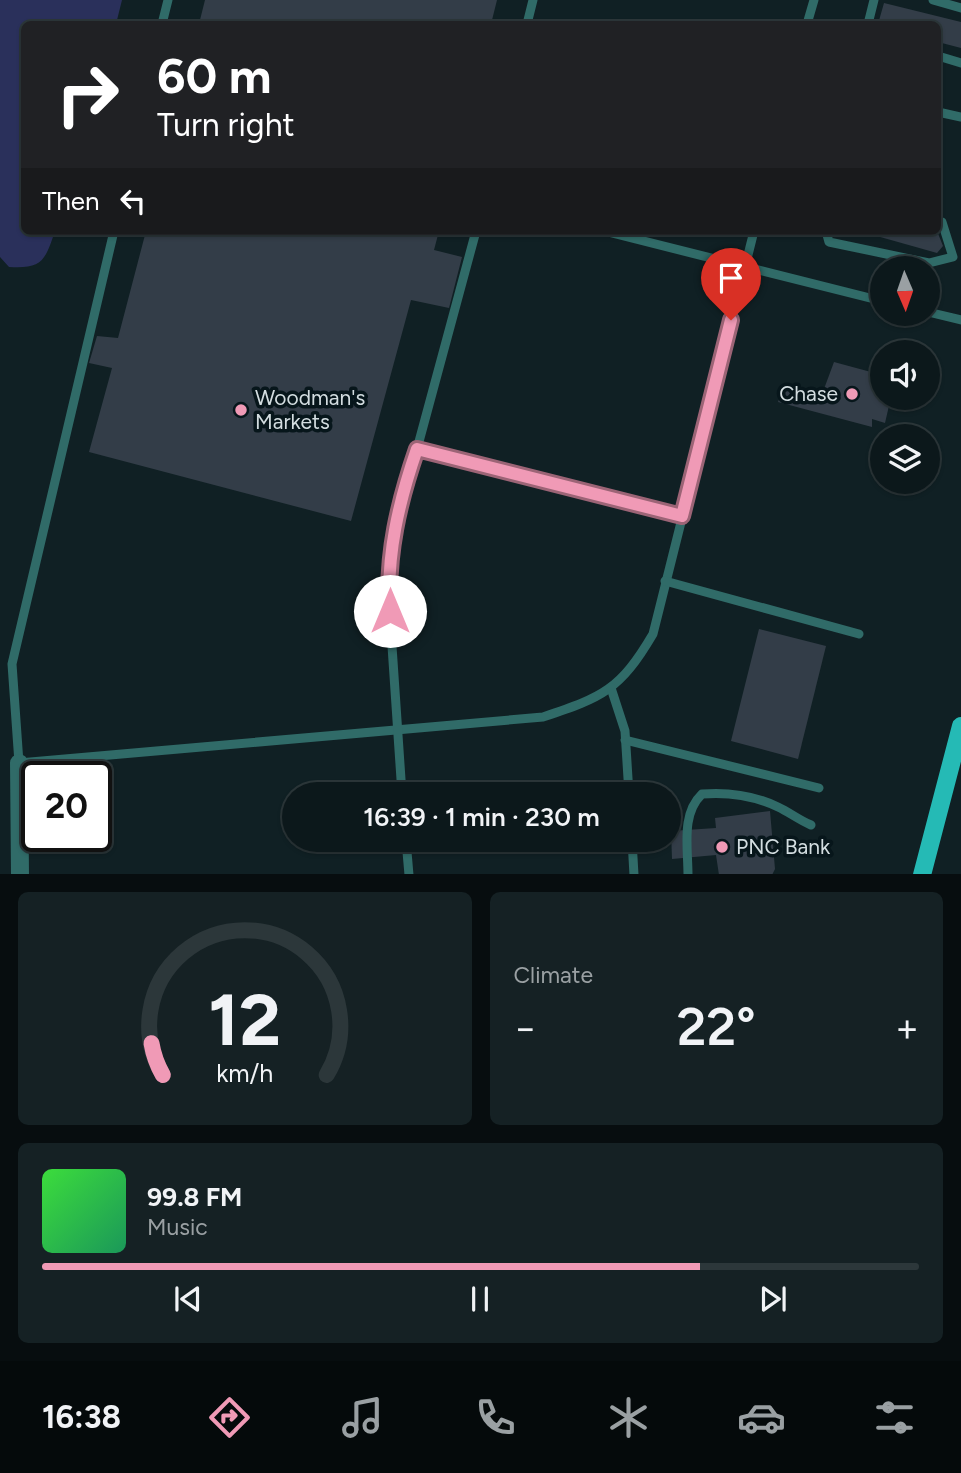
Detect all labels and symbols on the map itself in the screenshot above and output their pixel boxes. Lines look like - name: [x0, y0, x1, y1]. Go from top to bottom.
- pin: [701, 248, 761, 320]
- north arrow: [870, 256, 940, 326]
- place label: Chase: [779, 381, 838, 406]
- place label: Woodman's Markets: [255, 385, 365, 434]
- marker: Chase: [844, 386, 860, 402]
- marker: Woodman's Markets: [233, 402, 249, 418]
- position arrow: [353, 574, 427, 648]
- speed limit sign: 20: [21, 761, 112, 852]
- place label: PNC Bank: [736, 834, 831, 859]
- marker: PNC Bank: [714, 839, 730, 855]

